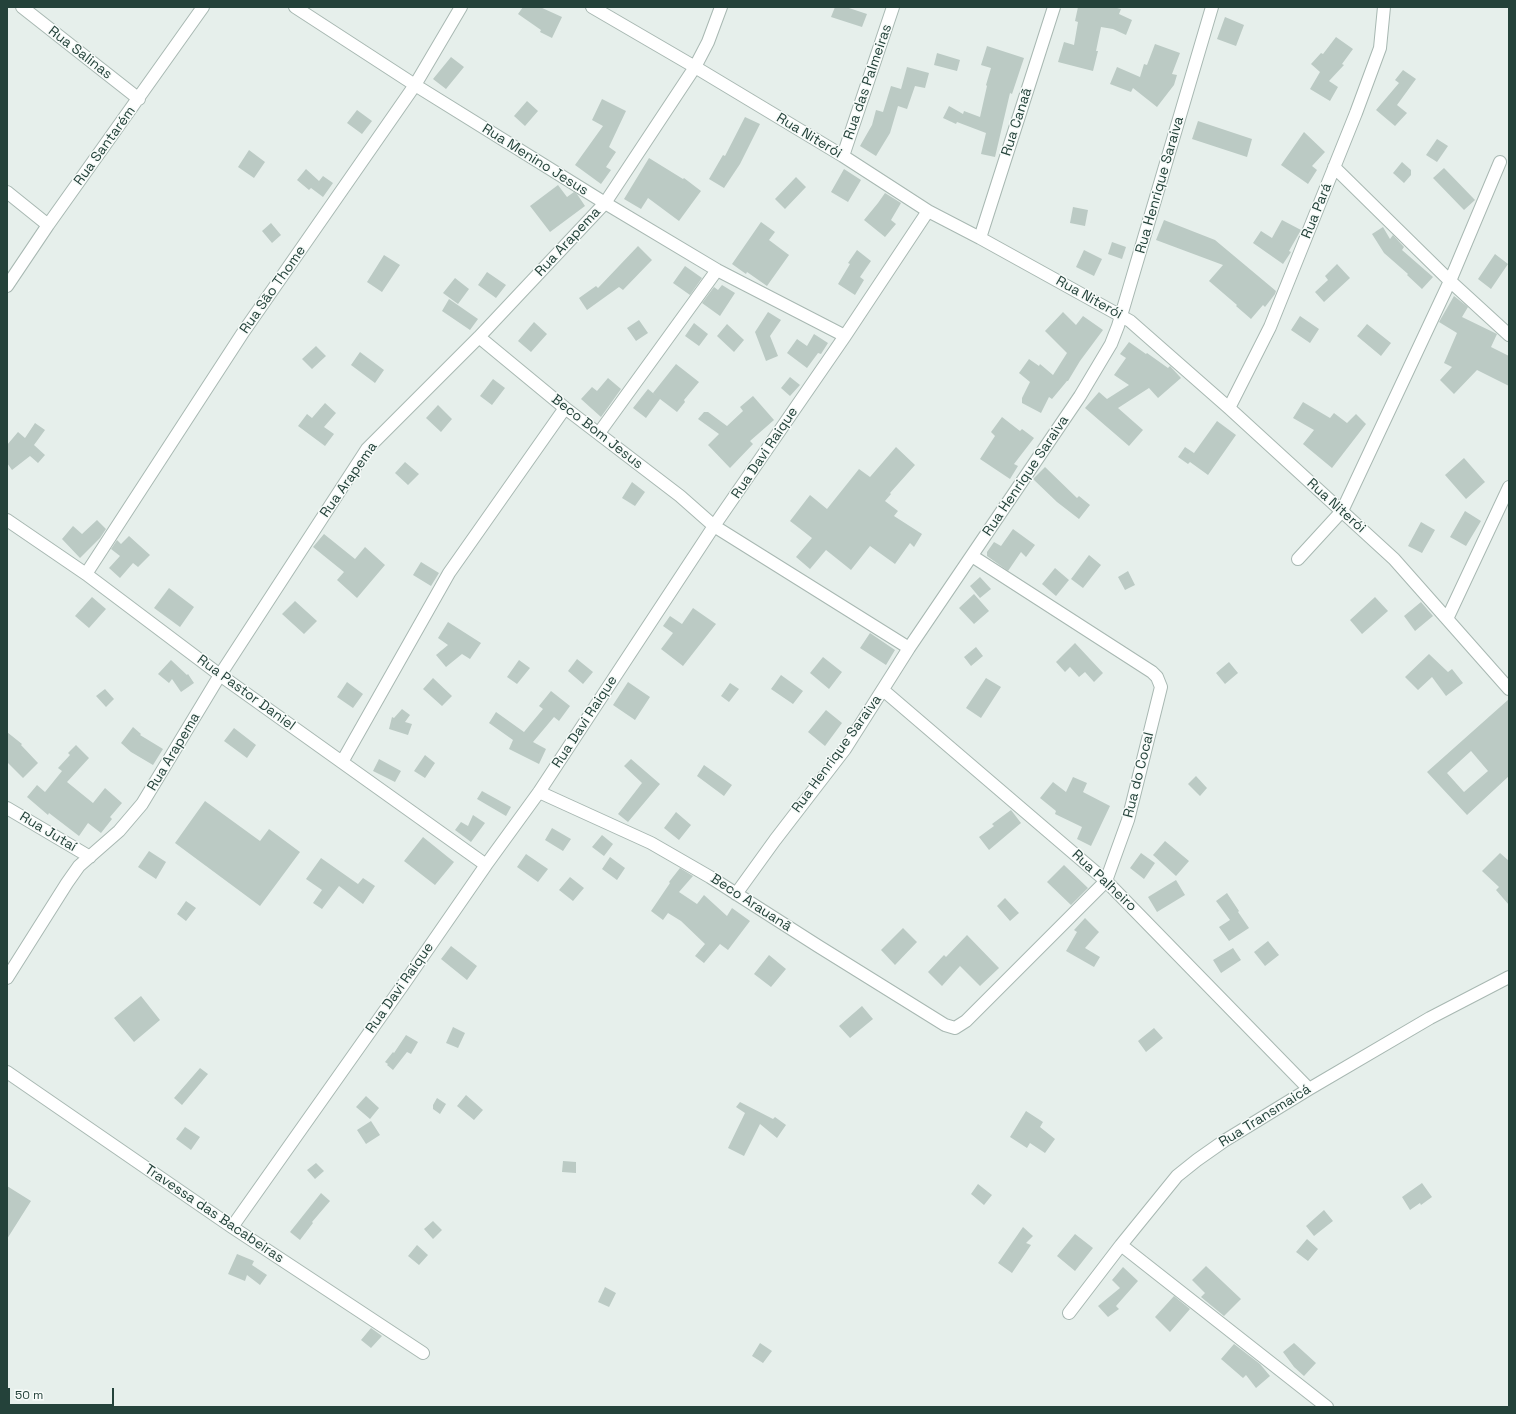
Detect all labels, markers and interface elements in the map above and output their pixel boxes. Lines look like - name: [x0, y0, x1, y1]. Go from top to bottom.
- street label: Rua das Palmeiras: [840, 22, 896, 142]
- street label: Rua Salinas: [45, 23, 115, 83]
- street label: Rua Canaã: [998, 86, 1036, 158]
- street label: Rua Santarém: [71, 103, 139, 189]
- street label: Rua Niterói: [773, 110, 845, 162]
- street label: Rua Henrique Saraiva: [1132, 115, 1188, 255]
- street label: Rua Menino Jesus: [479, 121, 591, 199]
- street label: Rua Pará: [1298, 181, 1336, 241]
- street label: Rua Arapema: [532, 204, 604, 280]
- street label: Rua São Thome: [236, 243, 310, 337]
- street label: Rua Niterói: [1053, 273, 1125, 323]
- street label: Beco Bom Jesus: [548, 391, 646, 473]
- street label: Rua Davi Raique: [728, 404, 802, 502]
- street label: Rua Henrique Saraiva: [979, 413, 1073, 539]
- street label: Rua Arapema: [317, 439, 381, 521]
- street label: Rua Niterói: [1303, 475, 1369, 537]
- street label: Rua Pastor Daniel: [194, 652, 298, 734]
- street label: Rua Davi Raique: [549, 673, 621, 771]
- street label: Rua Henrique Saraiva: [789, 692, 885, 816]
- street label: Rua Arapema: [144, 710, 204, 794]
- street label: Rua do Cocal: [1120, 730, 1158, 820]
- street label: Rua Jutaí: [16, 808, 80, 856]
- street label: Rua Palheiro: [1068, 847, 1140, 915]
- street label: Beco Arauanã: [707, 871, 795, 935]
- street label: Rua Davi Raique: [362, 939, 438, 1037]
- street label: Rua Transmaicá: [1216, 1081, 1314, 1151]
- street label: Travessa das Bacabeiras: [141, 1161, 287, 1267]
- scale bar: [10, 1380, 116, 1406]
- text: 50 m: [15, 1387, 43, 1403]

